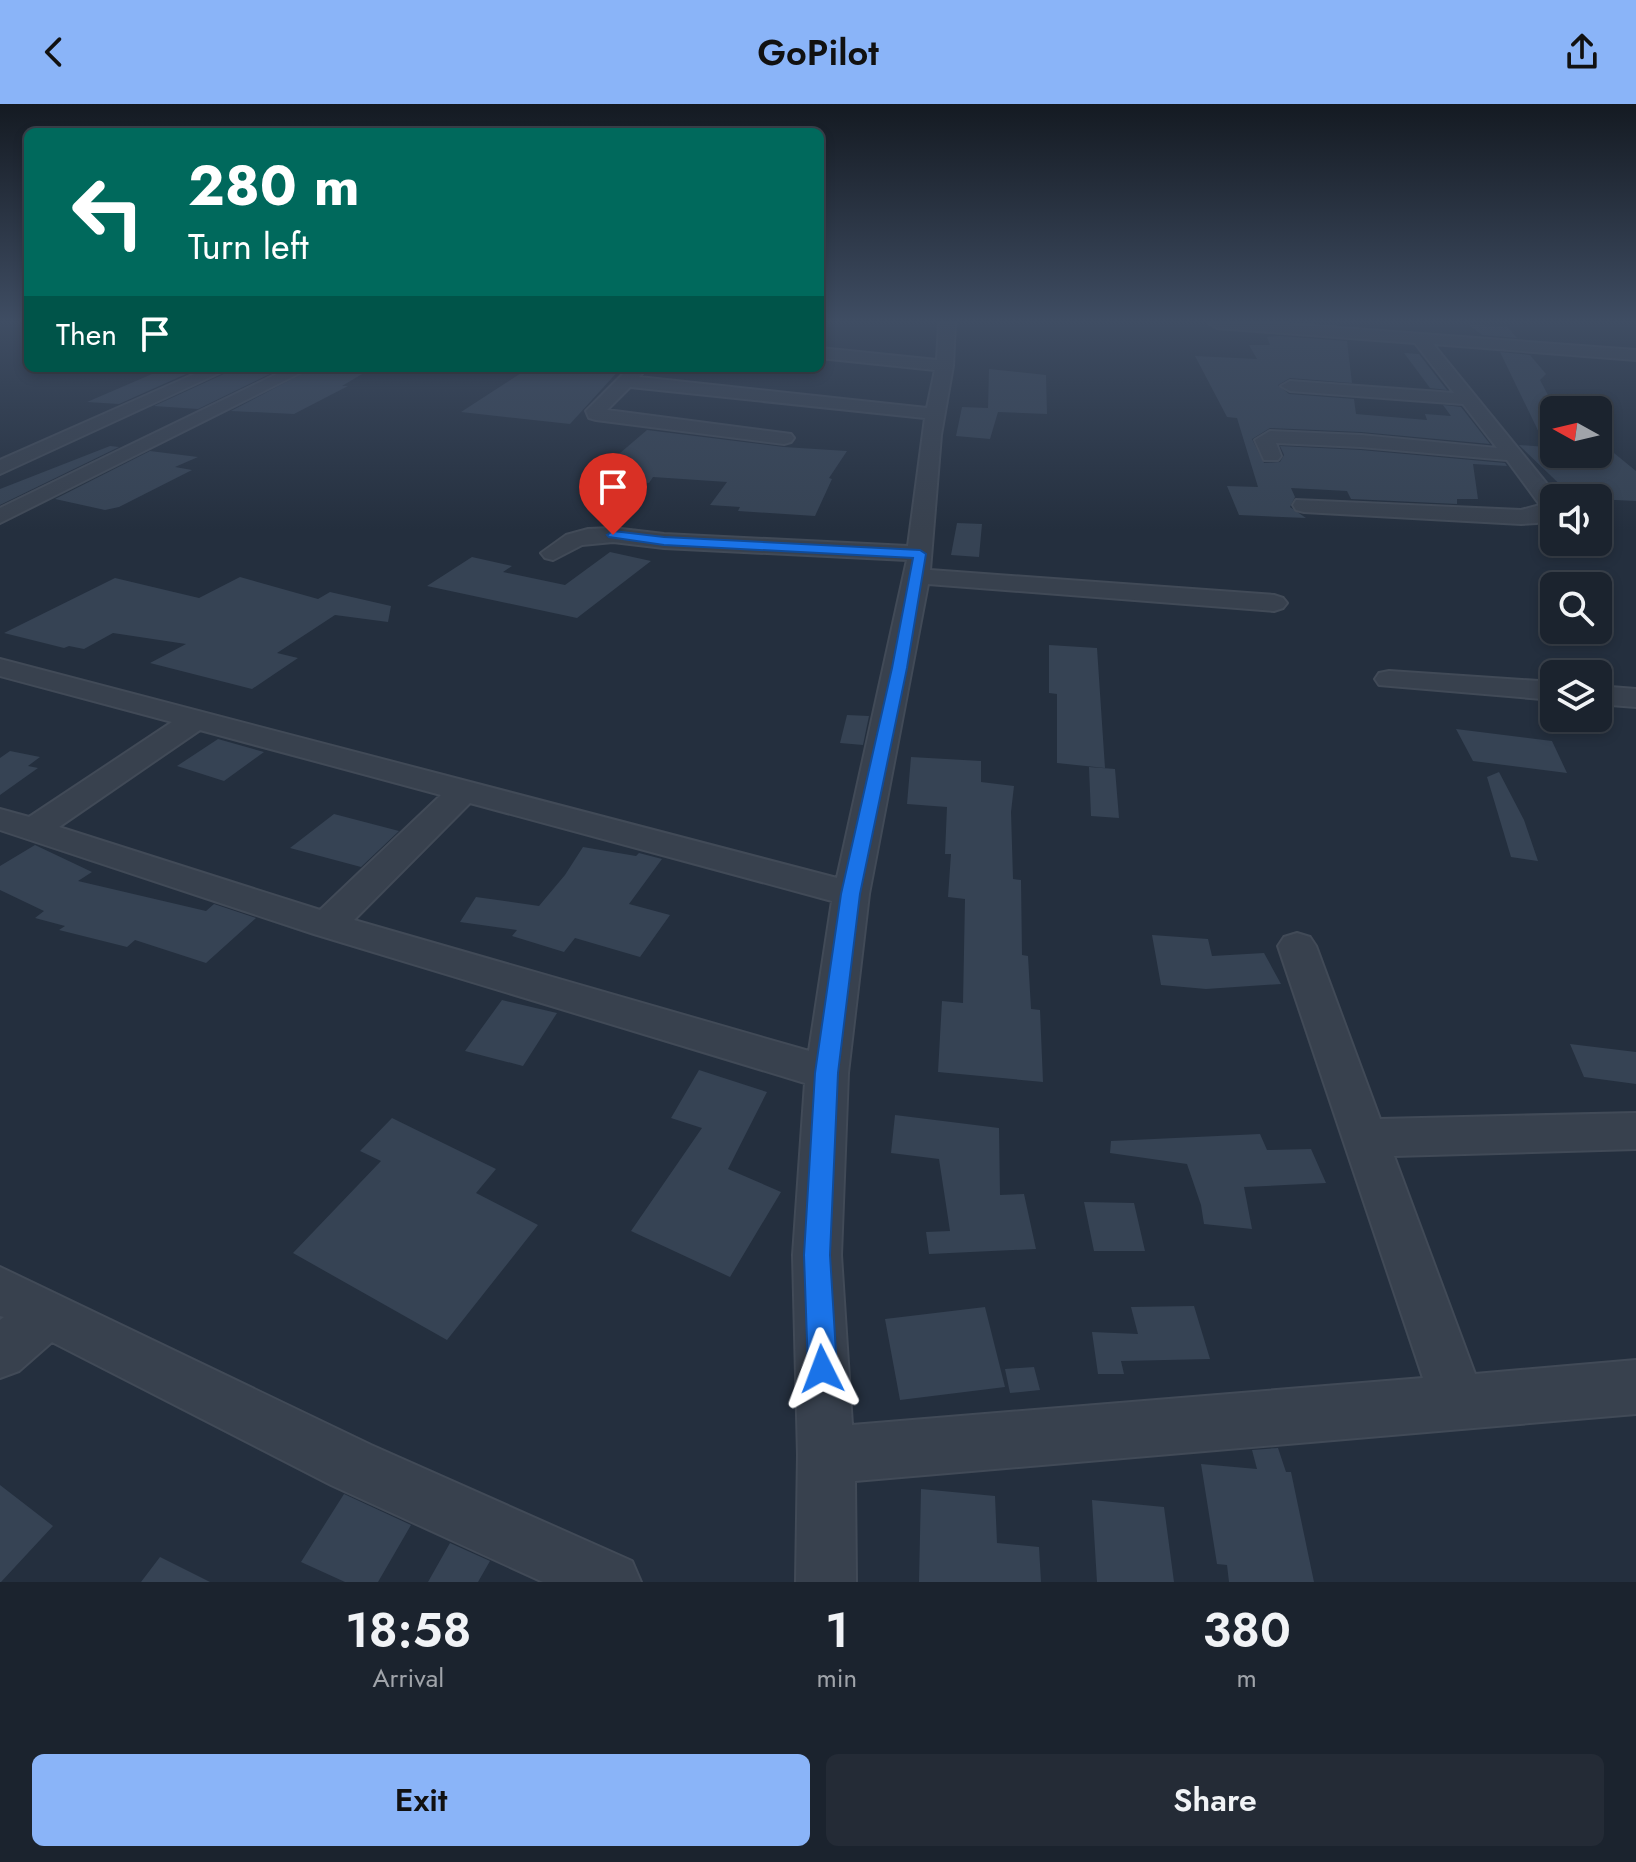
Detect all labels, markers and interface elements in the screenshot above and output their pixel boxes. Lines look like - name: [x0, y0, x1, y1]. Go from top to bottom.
- text: GoPilot: [757, 26, 879, 78]
- icon: back: [32, 30, 76, 74]
- icon: share: [1560, 30, 1604, 74]
- text: 280 m: [188, 145, 360, 226]
- icon: left: [56, 160, 160, 264]
- text: Turn left: [188, 220, 309, 272]
- icon: arrive: [133, 312, 177, 356]
- text: Then: [56, 313, 117, 356]
- north arrow: [1540, 396, 1612, 468]
- map controls: [1540, 396, 1612, 732]
- pin: [579, 453, 647, 535]
- icon: arrive: [591, 465, 635, 509]
- button: sound: [1540, 484, 1612, 556]
- button: search: [1540, 572, 1612, 644]
- button: layers: [1540, 660, 1612, 732]
- position arrow: [780, 1327, 864, 1411]
- text: 18:58: [345, 1596, 471, 1665]
- text: 1: [825, 1596, 849, 1665]
- text: 380: [1202, 1596, 1291, 1665]
- text: Arrival: [372, 1659, 444, 1697]
- text: min: [817, 1659, 857, 1697]
- text: m: [1236, 1659, 1257, 1697]
- button: Exit: [32, 1754, 810, 1846]
- button: Share: [826, 1754, 1604, 1846]

